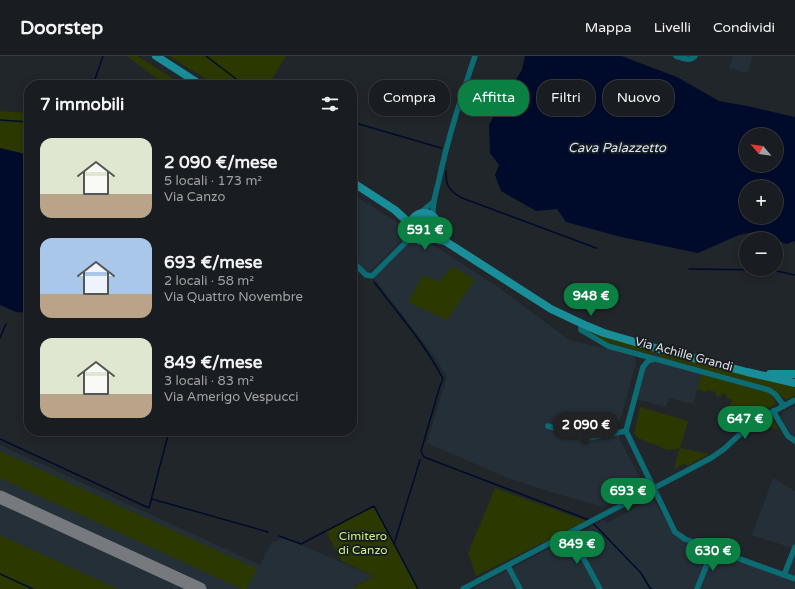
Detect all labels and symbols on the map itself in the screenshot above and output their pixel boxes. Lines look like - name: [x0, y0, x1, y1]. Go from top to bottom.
- north arrow: [739, 128, 783, 172]
- water label: Cava Palazzetto: [568, 140, 667, 156]
- pin: 591 €: [397, 217, 453, 251]
- pin: 948 €: [563, 283, 619, 317]
- street label: Via Achille Grandi: [634, 334, 734, 374]
- pin: 647 €: [717, 406, 773, 440]
- pin: 2 090 €: [549, 412, 623, 446]
- pin: 693 €: [600, 478, 656, 512]
- park label: Cimitero di Canzo: [338, 529, 388, 557]
- pin: 849 €: [549, 531, 605, 565]
- pin: 630 €: [685, 538, 741, 572]

